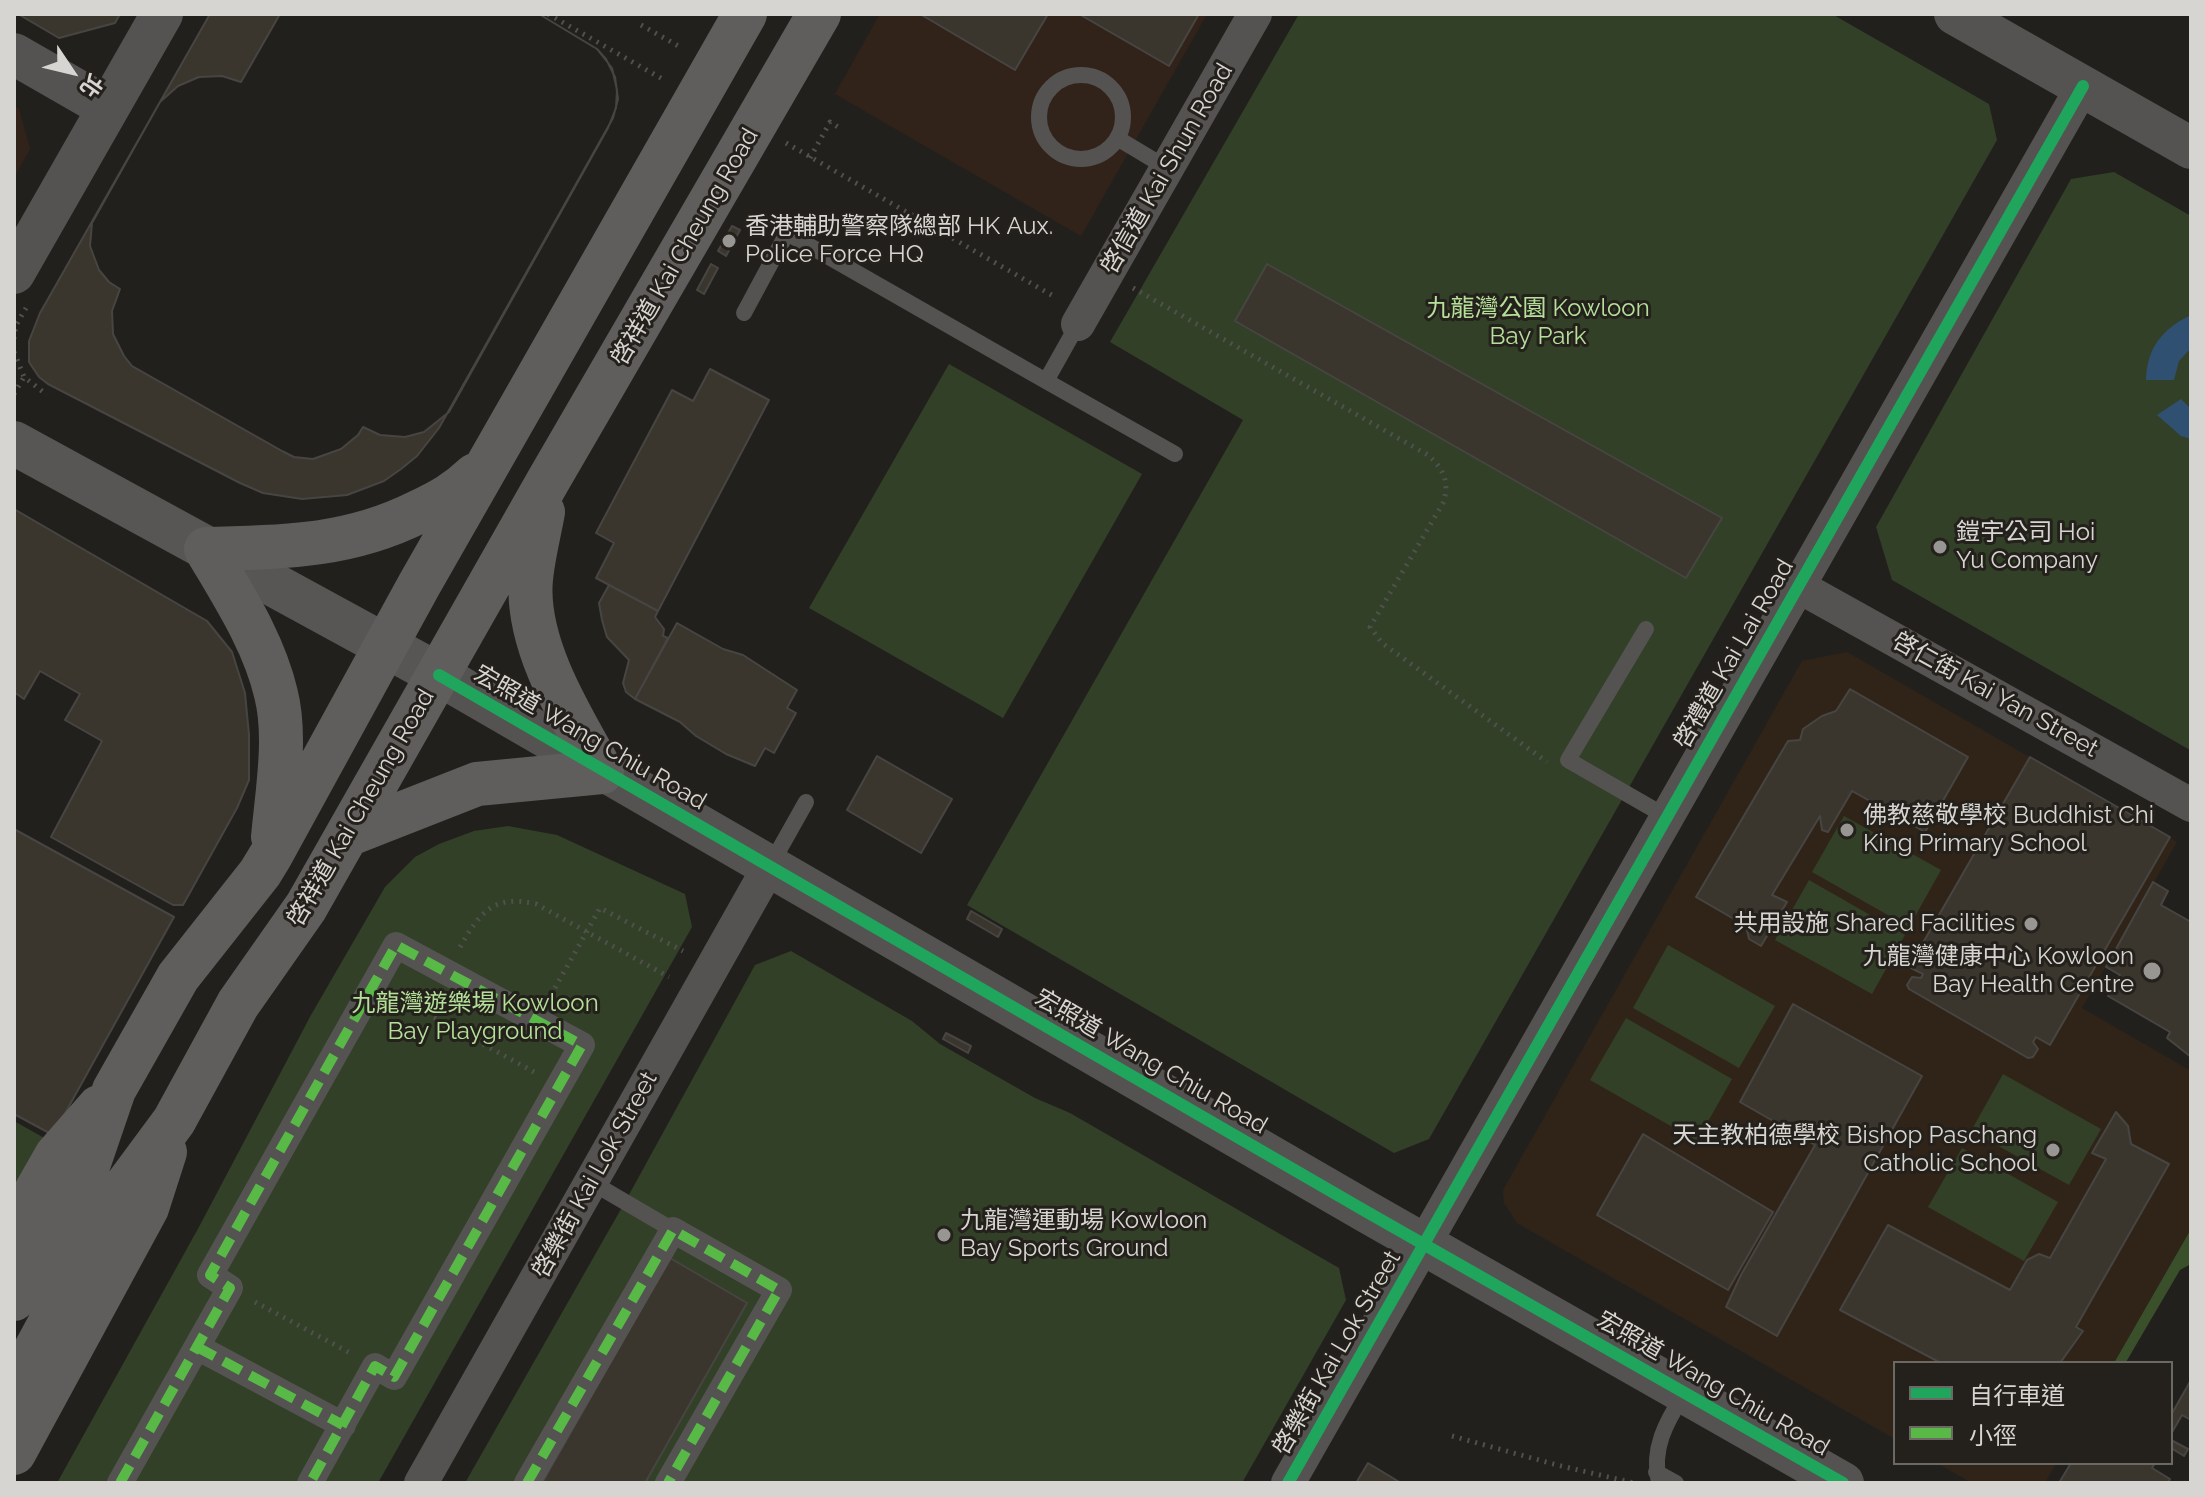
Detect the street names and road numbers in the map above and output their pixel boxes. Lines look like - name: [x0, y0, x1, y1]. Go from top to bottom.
- street label: 啓信道 Kai Shun Road: [1095, 59, 1239, 279]
- street label: 啓祥道 Kai Cheung Road: [605, 123, 765, 371]
- street label: 啓禮道 Kai Lai Road: [1668, 554, 1800, 754]
- street label: 啓仁街 Kai Yan Street: [1887, 626, 2103, 764]
- street label: 宏照道 Wang Chiu Road: [469, 660, 711, 816]
- street label: 啓祥道 Kai Cheung Road: [281, 684, 441, 932]
- street label: 宏照道 Wang Chiu Road: [1030, 984, 1272, 1140]
- street label: 啓樂街 Kai Lok Street: [526, 1067, 664, 1283]
- street label: 啓樂街 Kai Lok Street: [1267, 1246, 1407, 1460]
- street label: 宏照道 Wang Chiu Road: [1592, 1306, 1834, 1462]

